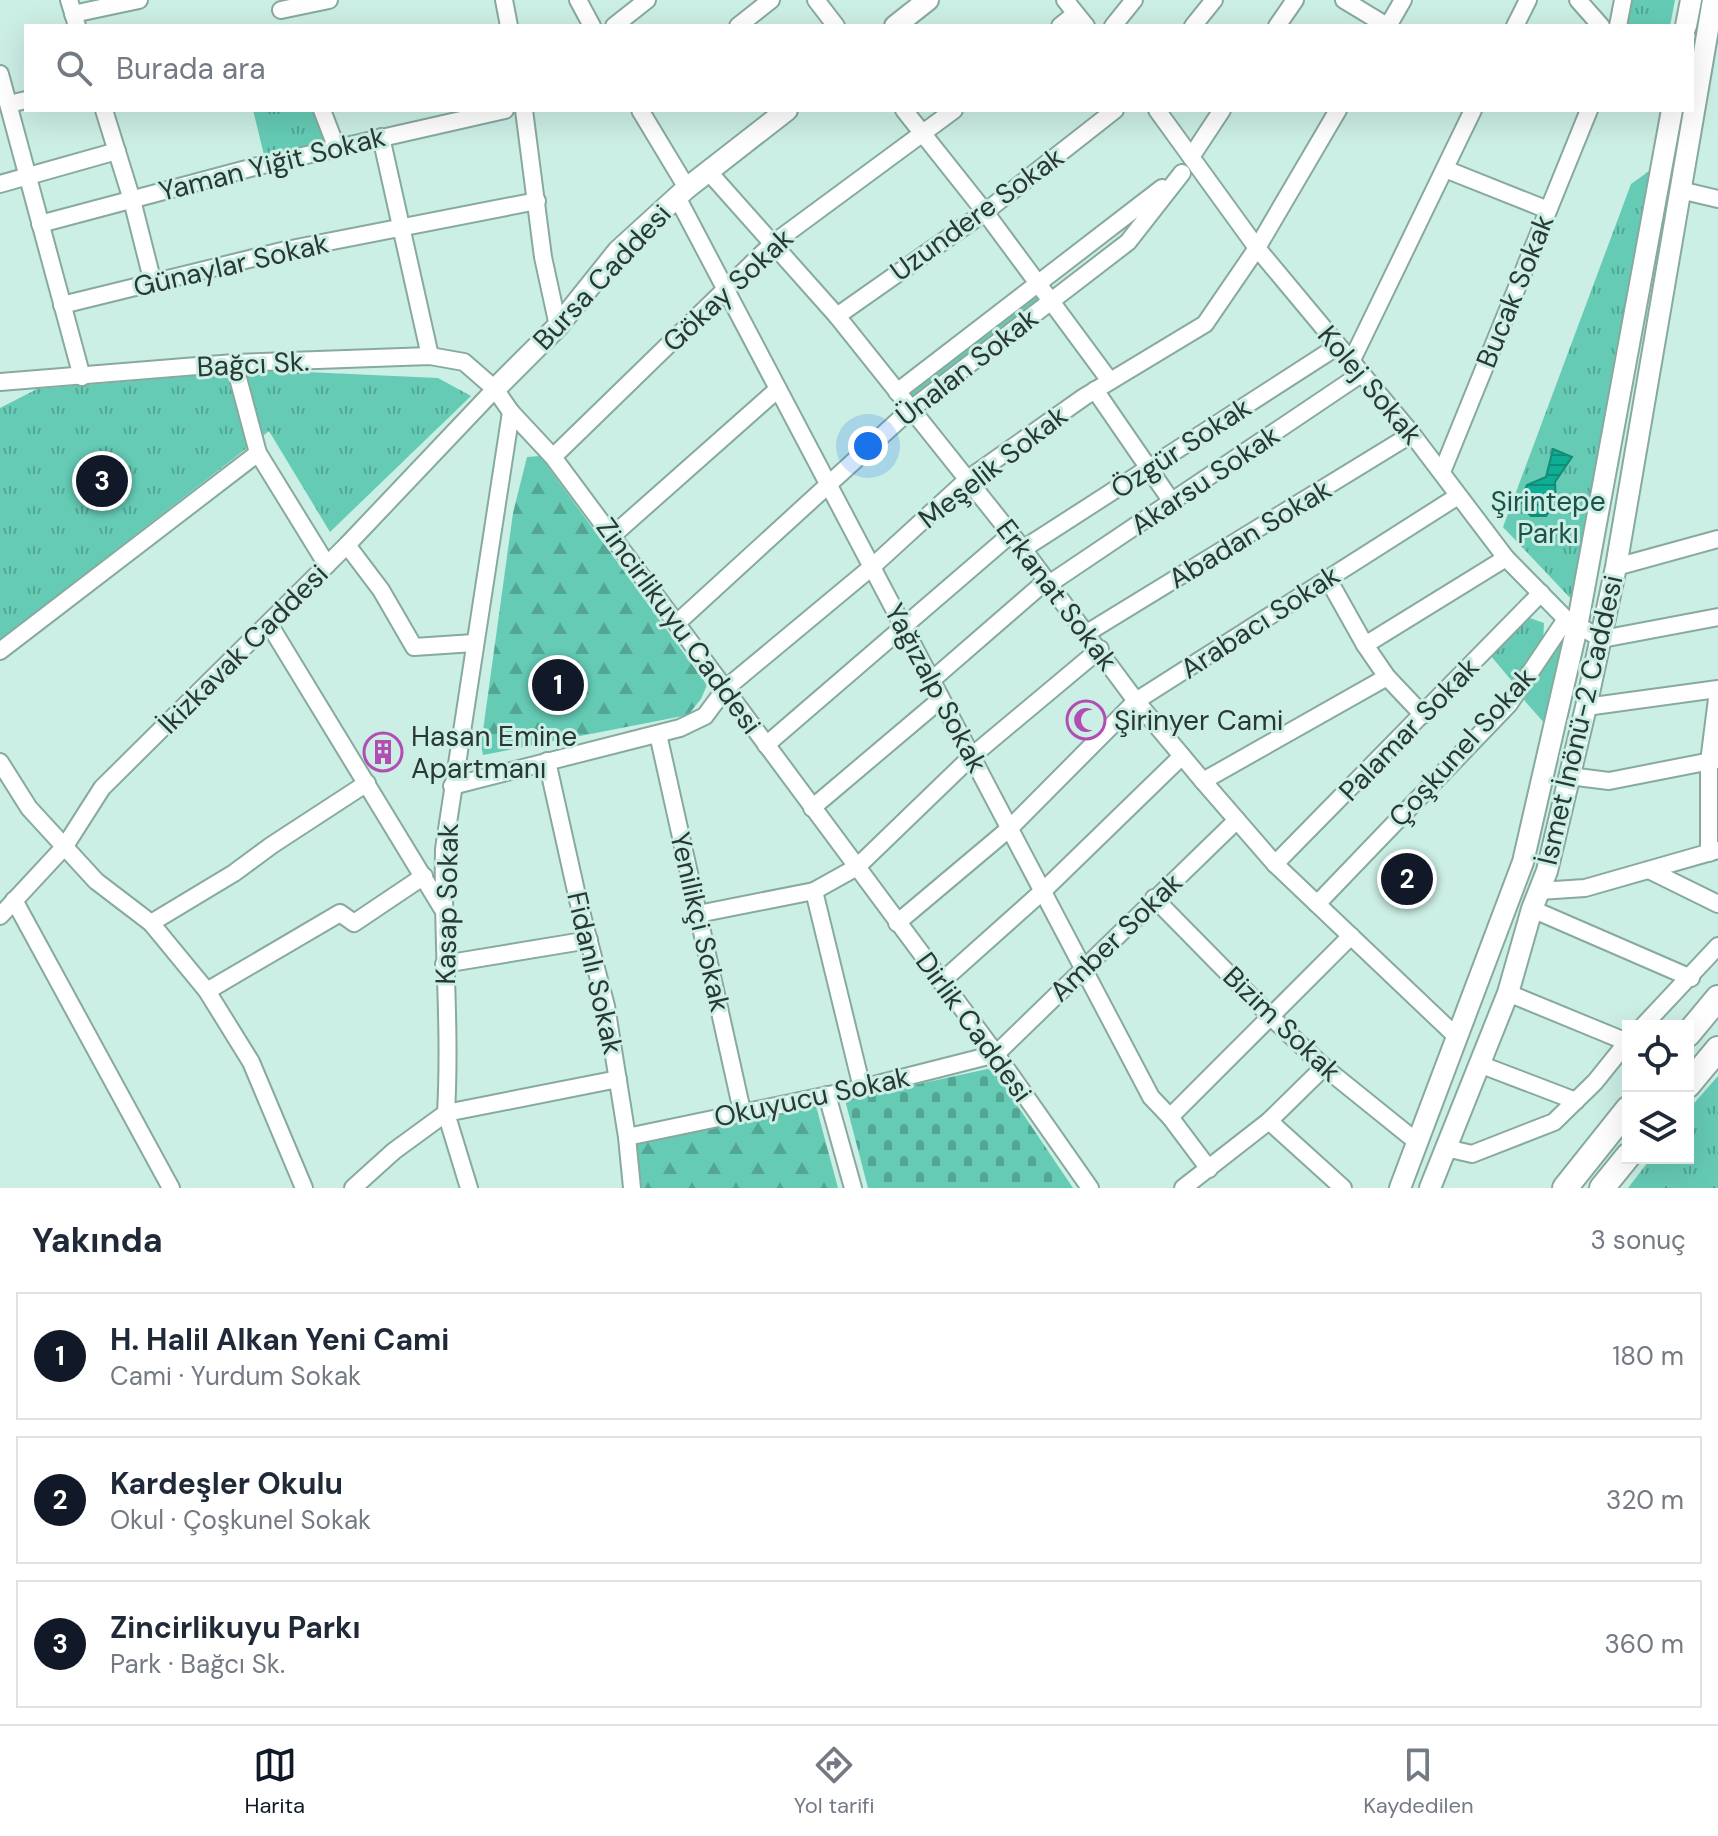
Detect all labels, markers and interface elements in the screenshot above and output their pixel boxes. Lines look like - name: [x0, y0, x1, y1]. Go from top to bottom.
- search box: [24, 24, 1694, 112]
- icon: search: [52, 46, 96, 90]
- text: Burada ara: [116, 49, 266, 88]
- street label: Yaman Yiğit Sokak: [155, 118, 389, 210]
- street label: Uzundere Sokak: [883, 138, 1071, 290]
- street label: Bursa Caddesi: [525, 196, 679, 358]
- street label: Bucak Sokak: [1468, 209, 1562, 373]
- street label: Gökay Sokak: [655, 220, 801, 360]
- street label: Günaylar Sokak: [130, 225, 332, 305]
- street label: Ünalan Sokak: [888, 300, 1046, 434]
- street label: Kolej Sokak: [1309, 318, 1431, 452]
- street label: Bağcı Sk.: [196, 343, 310, 385]
- street label: Özgür Sokak: [1104, 389, 1258, 507]
- street label: Meşelik Sokak: [911, 397, 1075, 537]
- street label: Akarsu Sokak: [1123, 417, 1287, 543]
- your location: [848, 426, 888, 466]
- pin: 3: [76, 451, 128, 511]
- street label: Abadan Sokak: [1162, 471, 1338, 597]
- park label: Şirintepe Parkı: [1490, 483, 1606, 552]
- street label: Zincirlikuyu Caddesi: [588, 511, 770, 741]
- street label: Erkanat Sokak: [988, 512, 1126, 678]
- street label: İkizkavak Caddesi: [150, 556, 336, 742]
- street label: Arabacı Sokak: [1173, 557, 1347, 687]
- street label: İsmet İnönü-2 Caddesi: [1529, 572, 1631, 868]
- street label: Yağızalp Sokak: [876, 597, 996, 779]
- street label: Palamar Sokak: [1331, 649, 1487, 809]
- pin: 1: [532, 655, 584, 715]
- street label: Çoşkunel Sokak: [1380, 659, 1544, 835]
- mosque icon: Şirinyer Cami: [1065, 699, 1107, 741]
- place label: Şirinyer Cami: [1114, 702, 1283, 739]
- place label: Hasan Emine Apartmanı: [411, 718, 577, 787]
- building icon: Hasan Emine Apartmanı: [362, 731, 404, 773]
- street label: Kasap Sokak: [427, 823, 467, 985]
- street label: Yenilikçi Sokak: [661, 828, 739, 1016]
- pin: 2: [1381, 849, 1433, 909]
- street label: Amber Sokak: [1042, 864, 1190, 1010]
- street label: Fidanlı Sokak: [558, 888, 632, 1058]
- street label: Dirlik Caddesi: [907, 945, 1041, 1109]
- street label: Bizim Sokak: [1215, 958, 1349, 1090]
- map controls: [1622, 1020, 1694, 1164]
- button: locate: [1622, 1020, 1694, 1092]
- street label: Okuyucu Sokak: [711, 1058, 913, 1136]
- button: layers: [1622, 1092, 1694, 1164]
- text: Yakında: [32, 1218, 163, 1263]
- text: 3 sonuç: [1591, 1223, 1686, 1257]
- text: H. Halil Alkan Yeni Cami: [110, 1320, 449, 1359]
- text: 1: [55, 1339, 65, 1373]
- text: 180 m: [1612, 1339, 1684, 1373]
- text: Cami · Yurdum Sokak: [110, 1359, 361, 1393]
- text: Kardeşler Okulu: [110, 1464, 343, 1503]
- text: 2: [52, 1483, 68, 1517]
- text: 320 m: [1606, 1483, 1684, 1517]
- text: Okul · Çoşkunel Sokak: [110, 1503, 371, 1537]
- text: Zincirlikuyu Parkı: [110, 1608, 360, 1647]
- text: 3: [52, 1627, 68, 1661]
- text: 360 m: [1604, 1627, 1684, 1661]
- text: Park · Bağcı Sk.: [110, 1647, 285, 1681]
- tab: Harita: [244, 1743, 305, 1820]
- tab: Yol tarifi: [794, 1743, 875, 1820]
- tab: Kaydedilen: [1363, 1743, 1474, 1820]

